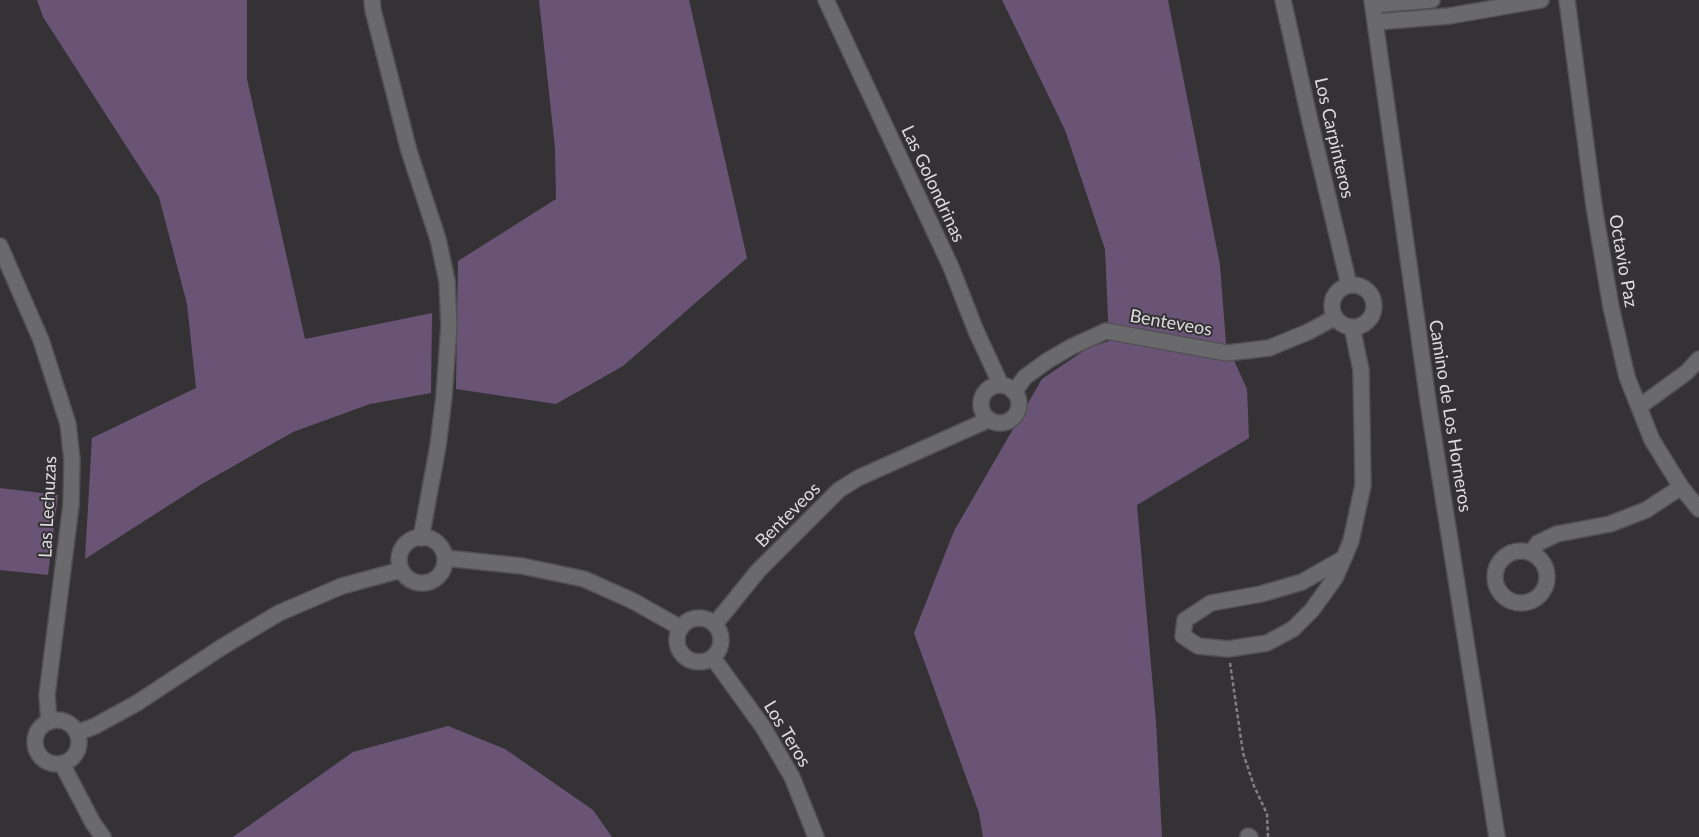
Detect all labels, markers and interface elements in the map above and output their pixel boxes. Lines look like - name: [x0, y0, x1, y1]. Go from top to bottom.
- street label: Los Carpinteros: [1310, 76, 1358, 200]
- street label: Las Golondrinas: [897, 122, 969, 246]
- street label: Octavio Paz: [1604, 213, 1642, 309]
- street label: Benteveos: [1128, 305, 1214, 341]
- street label: Camino de Los Horneros: [1424, 318, 1476, 514]
- street label: Las Lechuzas: [35, 455, 61, 559]
- street label: Benteveos: [751, 478, 825, 552]
- street label: Los Teros: [759, 697, 815, 771]

